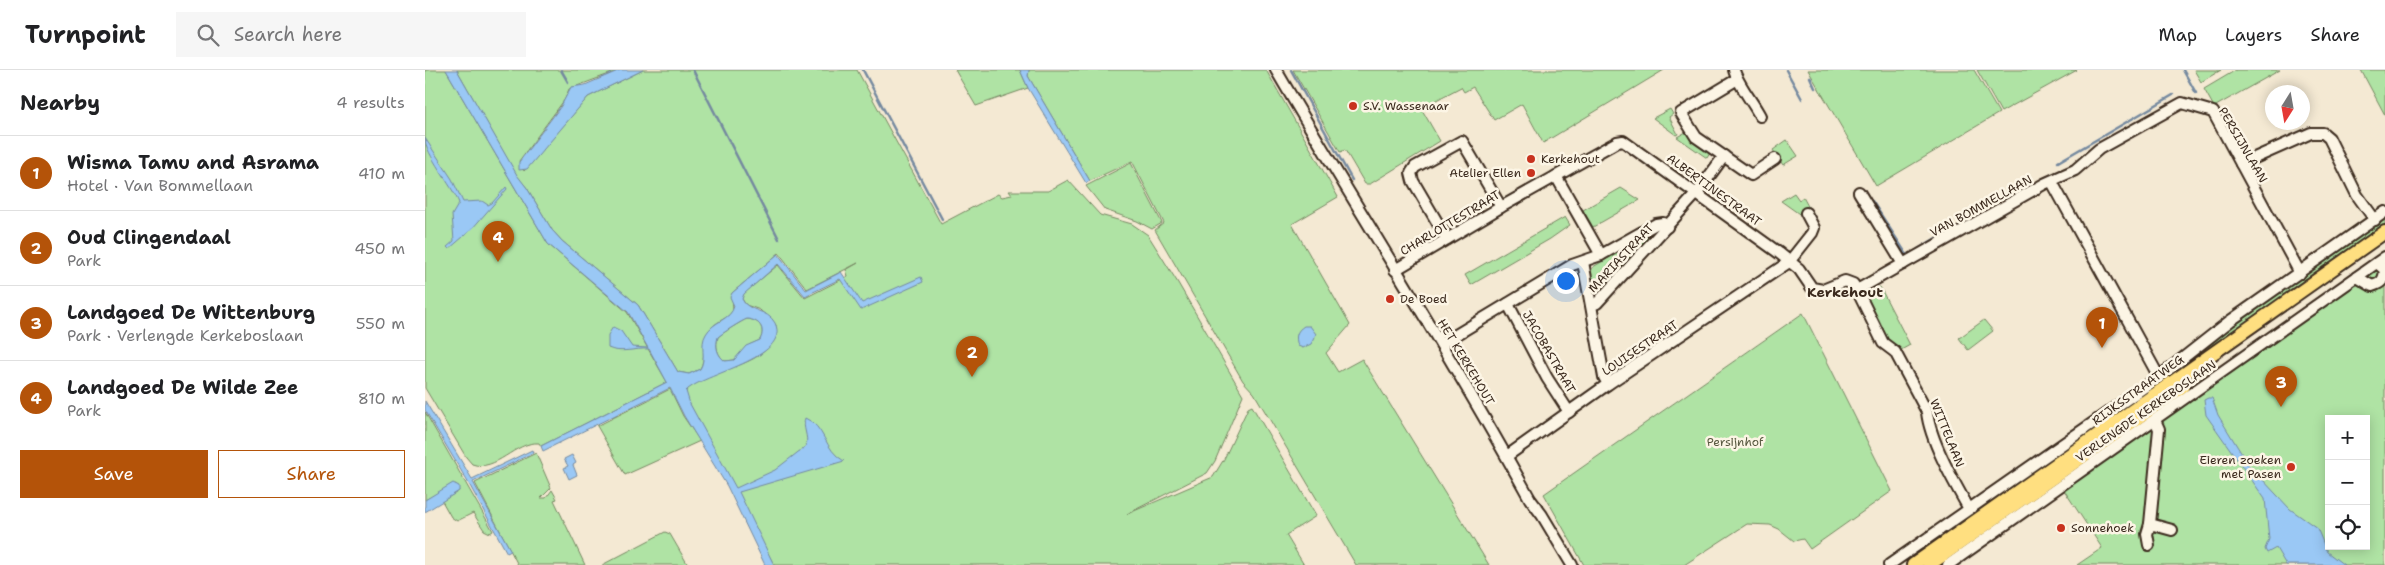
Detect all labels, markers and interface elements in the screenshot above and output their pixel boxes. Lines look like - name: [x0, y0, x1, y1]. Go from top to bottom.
- search box: [176, 12, 526, 57]
- text: Turnpoint: [25, 19, 146, 51]
- icon: search: [194, 21, 222, 49]
- text: Search here: [234, 22, 342, 47]
- text: Map: [2159, 23, 2197, 47]
- text: Layers: [2225, 23, 2282, 47]
- text: Share: [2310, 23, 2360, 47]
- north arrow: [2265, 85, 2310, 130]
- text: Nearby: [20, 89, 100, 117]
- text: 4 results: [336, 92, 405, 113]
- place label: S.V. Wassenaar: [1363, 98, 1449, 114]
- marker: S.V. Wassenaar: [1347, 100, 1359, 112]
- street label: PERSIJNLAAN: [2215, 104, 2271, 186]
- text: Wisma Tamu and Asrama: [67, 150, 319, 175]
- street label: ALBERTINESTRAAT: [1663, 150, 1765, 230]
- place label: Kerkehout: [1541, 151, 1600, 167]
- marker: Kerkehout: [1525, 153, 1537, 165]
- text: 1: [32, 163, 40, 184]
- text: 410 m: [358, 163, 405, 184]
- place label: Atelier Ellen: [1449, 165, 1521, 181]
- marker: Atelier Ellen: [1525, 167, 1537, 179]
- street label: VAN BOMMELLAAN: [1927, 171, 2035, 241]
- text: Hotel · Van Bommellaan: [67, 175, 253, 196]
- street label: CHARLOTTESTRAAT: [1397, 186, 1504, 259]
- street label: MARIASTRAAT: [1585, 220, 1658, 296]
- pin: 4: [482, 221, 514, 262]
- text: Oud Clingendaal: [67, 225, 231, 250]
- text: 2: [30, 238, 42, 259]
- text: 450 m: [354, 238, 405, 259]
- text: Park: [67, 250, 101, 271]
- your location: [1553, 268, 1579, 294]
- district label: Kerkehout: [1807, 283, 1883, 301]
- place label: De Boed: [1400, 291, 1448, 307]
- marker: De Boed: [1384, 293, 1396, 305]
- text: Landgoed De Wittenburg: [67, 300, 315, 325]
- pin: 1: [2086, 307, 2118, 348]
- street label: JACOBASTRAAT: [1519, 308, 1579, 397]
- text: 3: [30, 313, 42, 334]
- text: 550 m: [356, 313, 405, 334]
- street label: HET KERKEHOUT: [1434, 316, 1498, 409]
- street label: LOUISESTRAAT: [1599, 316, 1682, 379]
- text: Park · Verlengde Kerkeboslaan: [67, 325, 304, 346]
- pin: 2: [956, 336, 988, 377]
- street label: RIJKSSTRAATWEG: [2089, 351, 2187, 429]
- street label: VERLENGDE KERKEBOSLAAN: [2073, 356, 2219, 466]
- pin: 3: [2265, 366, 2297, 407]
- text: Landgoed De Wilde Zee: [67, 375, 299, 400]
- text: 4: [30, 388, 42, 409]
- text: 810 m: [358, 388, 405, 409]
- street label: WITTELAAN: [1926, 396, 1968, 470]
- text: Park: [67, 400, 101, 421]
- map controls: [2325, 415, 2370, 550]
- button: +: [2325, 415, 2370, 460]
- park label: Persijnhof: [1707, 434, 1764, 450]
- button: Save: [20, 450, 208, 498]
- button: Share: [218, 450, 405, 498]
- place label: Eieren zoeken met Pasen: [2199, 452, 2281, 482]
- button: −: [2325, 460, 2370, 505]
- marker: Eieren zoeken met Pasen: [2285, 461, 2297, 473]
- button: locate: [2325, 505, 2370, 550]
- place label: Sonnehoek: [2071, 520, 2134, 536]
- marker: Sonnehoek: [2055, 522, 2067, 534]

